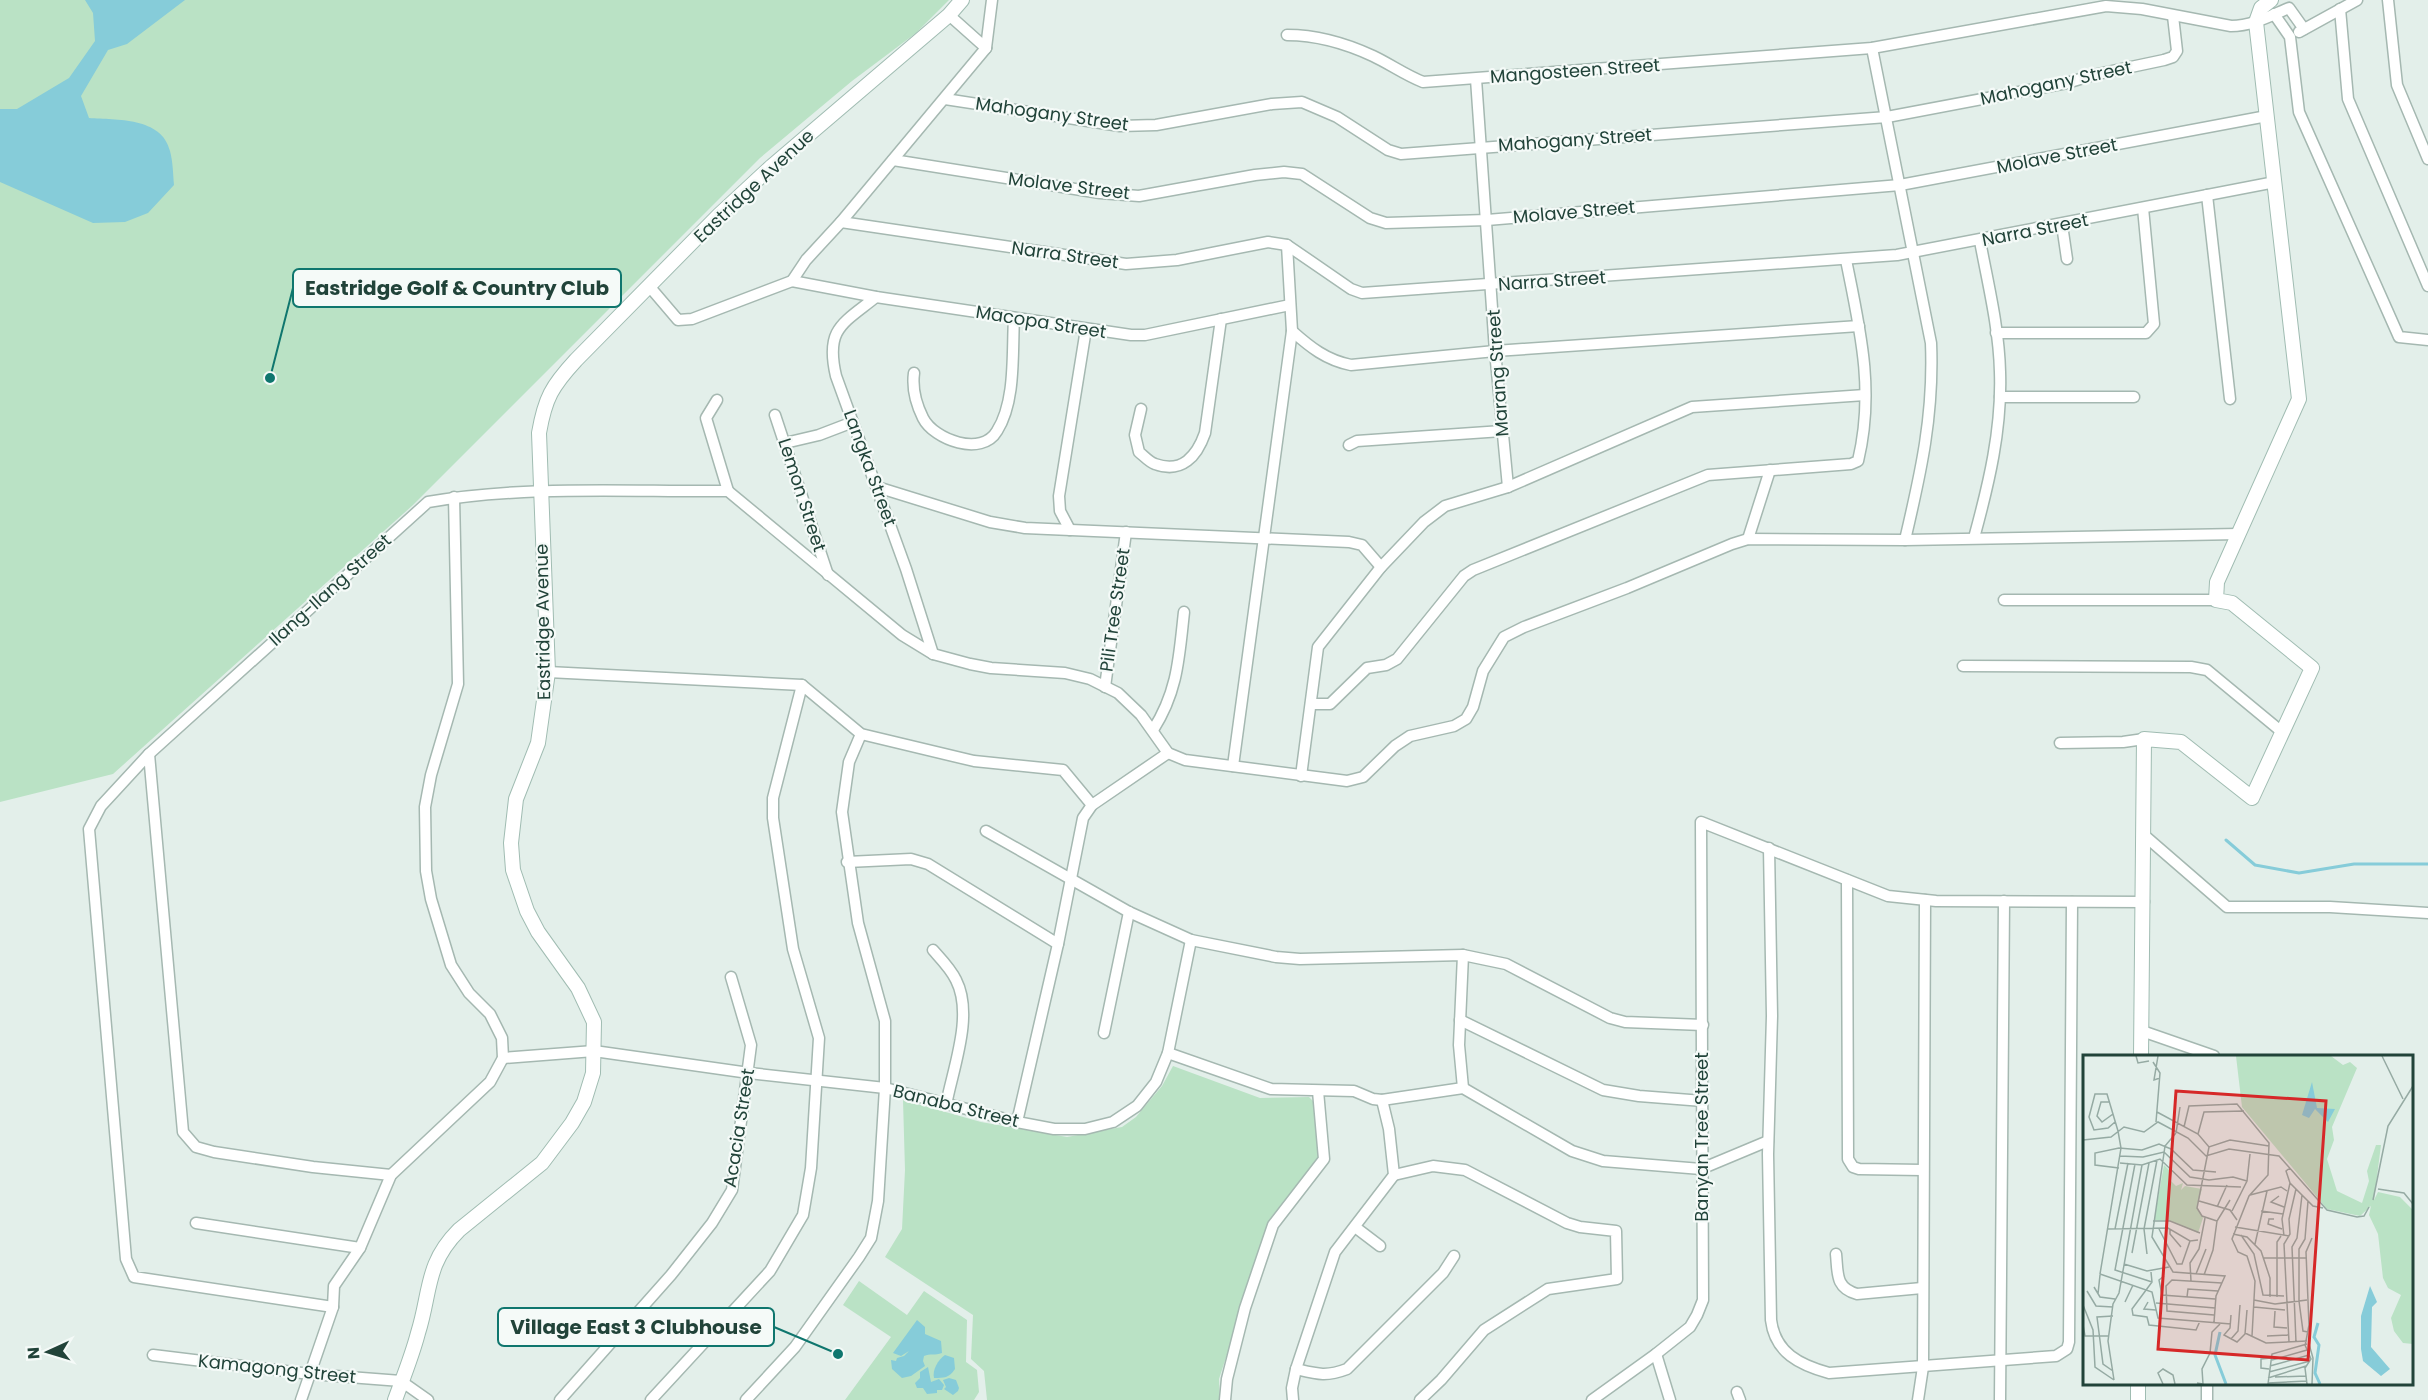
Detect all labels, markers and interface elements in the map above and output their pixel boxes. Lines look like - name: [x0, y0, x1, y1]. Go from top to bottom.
- street label: Mangosteen Street: [1489, 52, 1661, 89]
- street label: Mahogany Street: [1978, 54, 2134, 111]
- street label: Mahogany Street: [974, 90, 1130, 137]
- street label: Mahogany Street: [1497, 122, 1653, 157]
- street label: Eastridge Avenue: [688, 123, 819, 248]
- street label: Molave Street: [1994, 132, 2119, 179]
- street label: Molave Street: [1007, 166, 1131, 205]
- street label: Molave Street: [1512, 194, 1636, 229]
- street label: Narra Street: [1980, 207, 2090, 252]
- street label: Narra Street: [1010, 235, 1120, 274]
- street label: Narra Street: [1497, 264, 1607, 297]
- callout: Eastridge Golf & Country Club: [293, 269, 621, 307]
- text: Eastridge Golf & Country Club: [305, 274, 609, 302]
- street label: Macopa Street: [974, 299, 1108, 344]
- street label: Marang Street: [1481, 308, 1514, 438]
- street label: Langka Street: [838, 406, 903, 530]
- street label: Lemon Street: [772, 435, 833, 555]
- street label: Ilang-Ilang Street: [263, 528, 396, 651]
- street label: Eastridge Avenue: [529, 544, 556, 700]
- street label: Pili Tree Street: [1093, 546, 1136, 673]
- street label: Banyan Tree Street: [1689, 1052, 1714, 1222]
- inset map: [2083, 1055, 2413, 1385]
- street label: Acacia Street: [717, 1067, 760, 1189]
- street label: Banaba Street: [891, 1078, 1022, 1133]
- callout: Village East 3 Clubhouse: [498, 1308, 774, 1346]
- text: Village East 3 Clubhouse: [510, 1313, 762, 1341]
- north arrow: [18, 1322, 78, 1382]
- text: N: [22, 1346, 45, 1360]
- street label: Kamagong Street: [197, 1348, 357, 1389]

